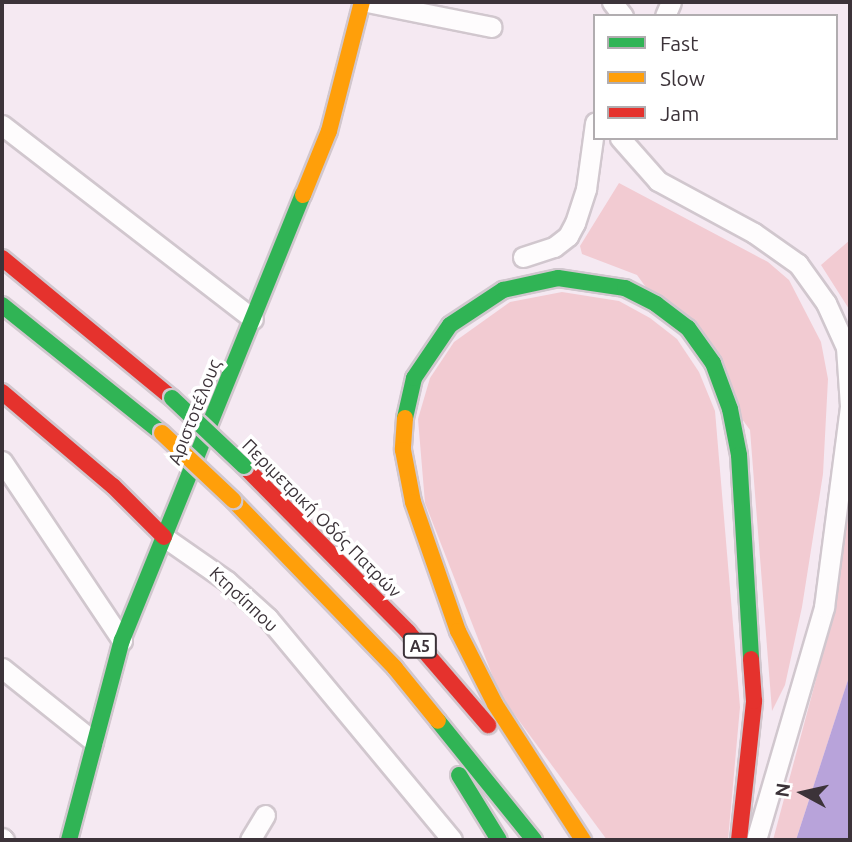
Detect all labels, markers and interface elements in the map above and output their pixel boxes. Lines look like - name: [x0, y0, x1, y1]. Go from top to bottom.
- legend: [593, 14, 838, 140]
- text: Fast: [660, 31, 698, 55]
- text: Slow: [660, 66, 705, 90]
- text: Jam: [660, 101, 699, 125]
- street label: Αριστοτέλους: [163, 356, 225, 468]
- street label: Περιμετρική Οδός Πατρών: [238, 434, 406, 602]
- street label: Κτησίππου: [205, 562, 283, 636]
- road number: Α5: [402, 634, 438, 659]
- north arrow: [768, 758, 838, 828]
- text: N: [770, 782, 794, 799]

